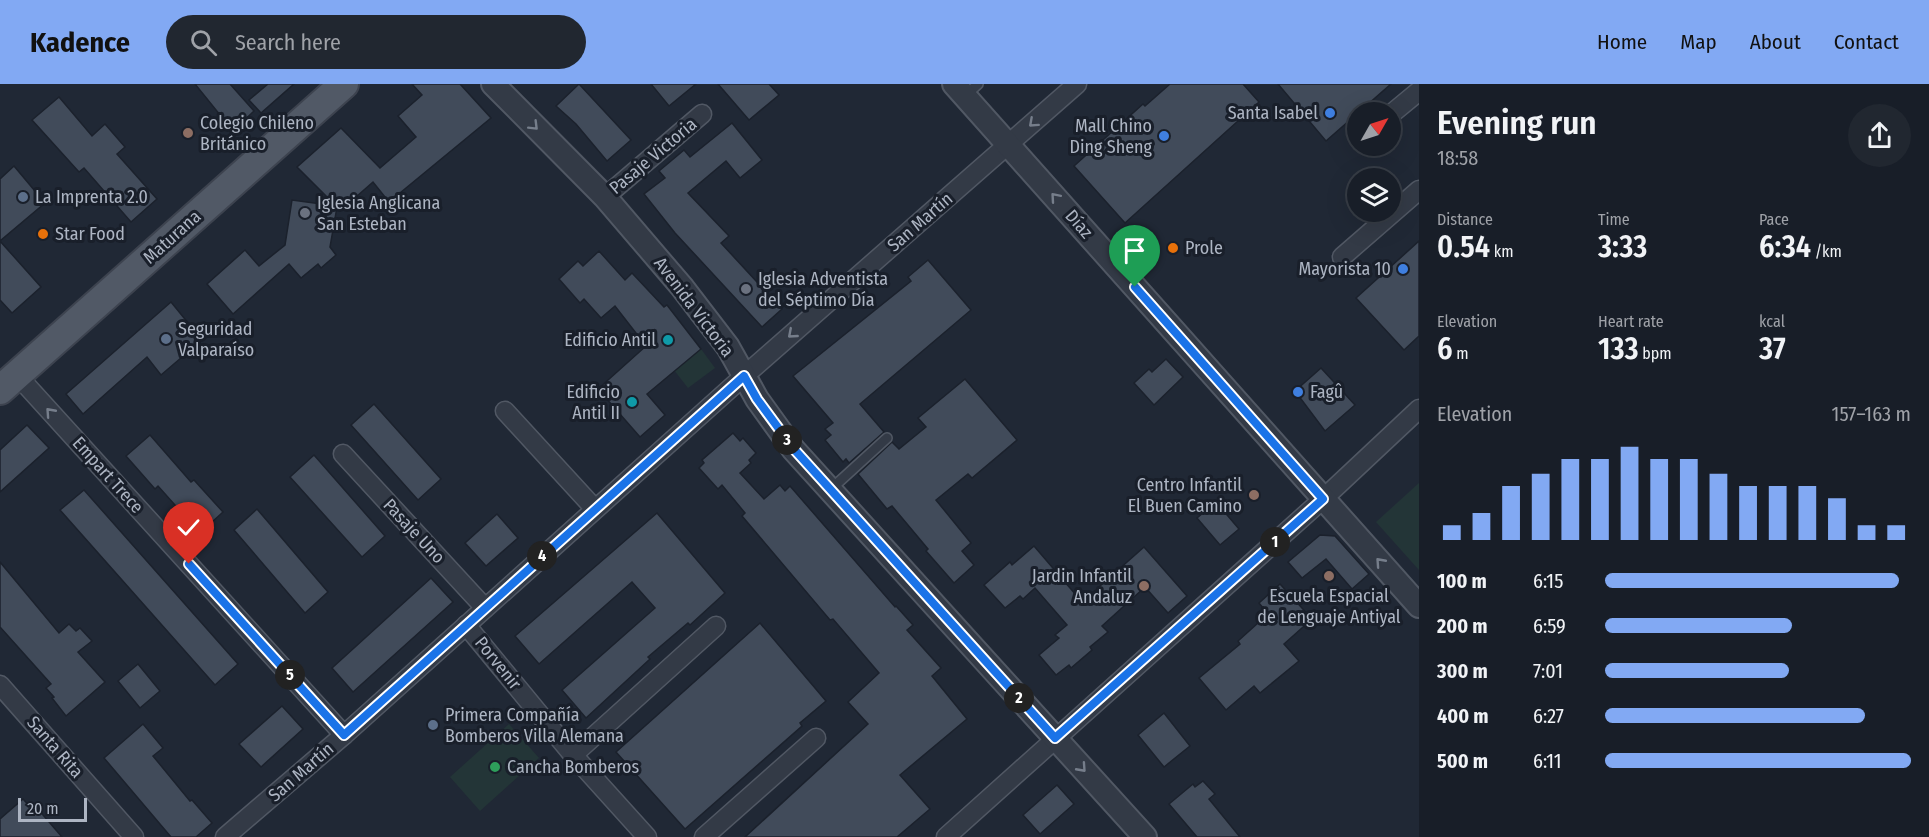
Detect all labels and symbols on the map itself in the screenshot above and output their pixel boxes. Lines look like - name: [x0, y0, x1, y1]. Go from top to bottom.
- place label: Santa Isabel: [1228, 102, 1318, 124]
- north arrow: [1347, 102, 1401, 156]
- marker: Santa Isabel: [1323, 106, 1337, 120]
- place label: Colegio Chileno Británico: [200, 112, 314, 155]
- street label: Pasaje Victoria: [605, 113, 701, 199]
- place label: Mall Chino Ding Sheng: [1070, 115, 1153, 158]
- one-way arrow: [1029, 116, 1040, 127]
- one-way arrow: [527, 118, 538, 129]
- marker: Colegio Chileno Británico: [181, 126, 195, 140]
- marker: Mall Chino Ding Sheng: [1157, 129, 1171, 143]
- place label: La Imprenta 2.0: [35, 186, 148, 208]
- street label: San Martín: [883, 188, 957, 256]
- marker: La Imprenta 2.0: [16, 190, 30, 204]
- place label: Iglesia Anglicana San Esteban: [317, 192, 441, 235]
- one-way arrow: [1051, 193, 1062, 203]
- street label: Maturana: [139, 205, 205, 269]
- street label: Díaz: [1061, 205, 1097, 243]
- marker: Iglesia Anglicana San Esteban: [298, 206, 312, 220]
- place label: Star Food: [55, 223, 125, 245]
- pin: [1109, 225, 1160, 287]
- marker: Star Food: [36, 227, 50, 241]
- place label: Prole: [1185, 237, 1223, 259]
- marker: Prole: [1166, 241, 1180, 255]
- street label: Avenida Victoria: [649, 253, 739, 361]
- place label: Mayorista 10: [1299, 258, 1391, 280]
- marker: Mayorista 10: [1396, 262, 1410, 276]
- place label: Iglesia Adventista del Séptimo Día: [758, 268, 888, 311]
- marker: Iglesia Adventista del Séptimo Día: [739, 282, 753, 296]
- place label: Seguridad Valparaíso: [178, 318, 254, 361]
- one-way arrow: [788, 327, 799, 338]
- place label: Edificio Antil: [564, 329, 656, 351]
- marker: Seguridad Valparaíso: [159, 332, 173, 346]
- marker: Edificio Antil: [661, 333, 675, 347]
- place label: Edificio Antil II: [567, 381, 620, 424]
- place label: Fagû: [1310, 381, 1343, 403]
- marker: Fagû: [1291, 385, 1305, 399]
- marker: Edificio Antil II: [625, 395, 639, 409]
- one-way arrow: [46, 408, 57, 419]
- pin: 3: [772, 425, 802, 455]
- street label: Empart Trece: [68, 432, 148, 518]
- place label: Centro Infantil El Buen Camino: [1128, 474, 1242, 517]
- marker: Centro Infantil El Buen Camino: [1247, 488, 1261, 502]
- street label: Pasaje Uno: [378, 494, 450, 568]
- pin: [163, 502, 214, 564]
- pin: 1: [1260, 527, 1290, 557]
- pin: 4: [527, 541, 557, 571]
- one-way arrow: [1376, 558, 1387, 569]
- place label: Jardin Infantil Andaluz: [1032, 565, 1132, 608]
- marker: Escuela Espacial de Lenguaje Antiyal: [1322, 569, 1336, 583]
- marker: Jardin Infantil Andaluz: [1137, 579, 1151, 593]
- place label: Escuela Espacial de Lenguaje Antiyal: [1257, 585, 1401, 628]
- street label: Porvenir: [470, 632, 526, 694]
- pin: 5: [275, 660, 305, 690]
- pin: 2: [1004, 683, 1034, 713]
- place label: Primera Compañía Bomberos Villa Alemana: [445, 704, 624, 747]
- street label: Santa Rita: [22, 711, 88, 783]
- marker: Primera Compañía Bomberos Villa Alemana: [426, 718, 440, 732]
- street label: San Martín: [264, 738, 338, 806]
- place label: Cancha Bomberos: [507, 756, 639, 778]
- marker: Cancha Bomberos: [488, 760, 502, 774]
- one-way arrow: [1075, 761, 1086, 771]
- scale bar: [18, 795, 87, 822]

